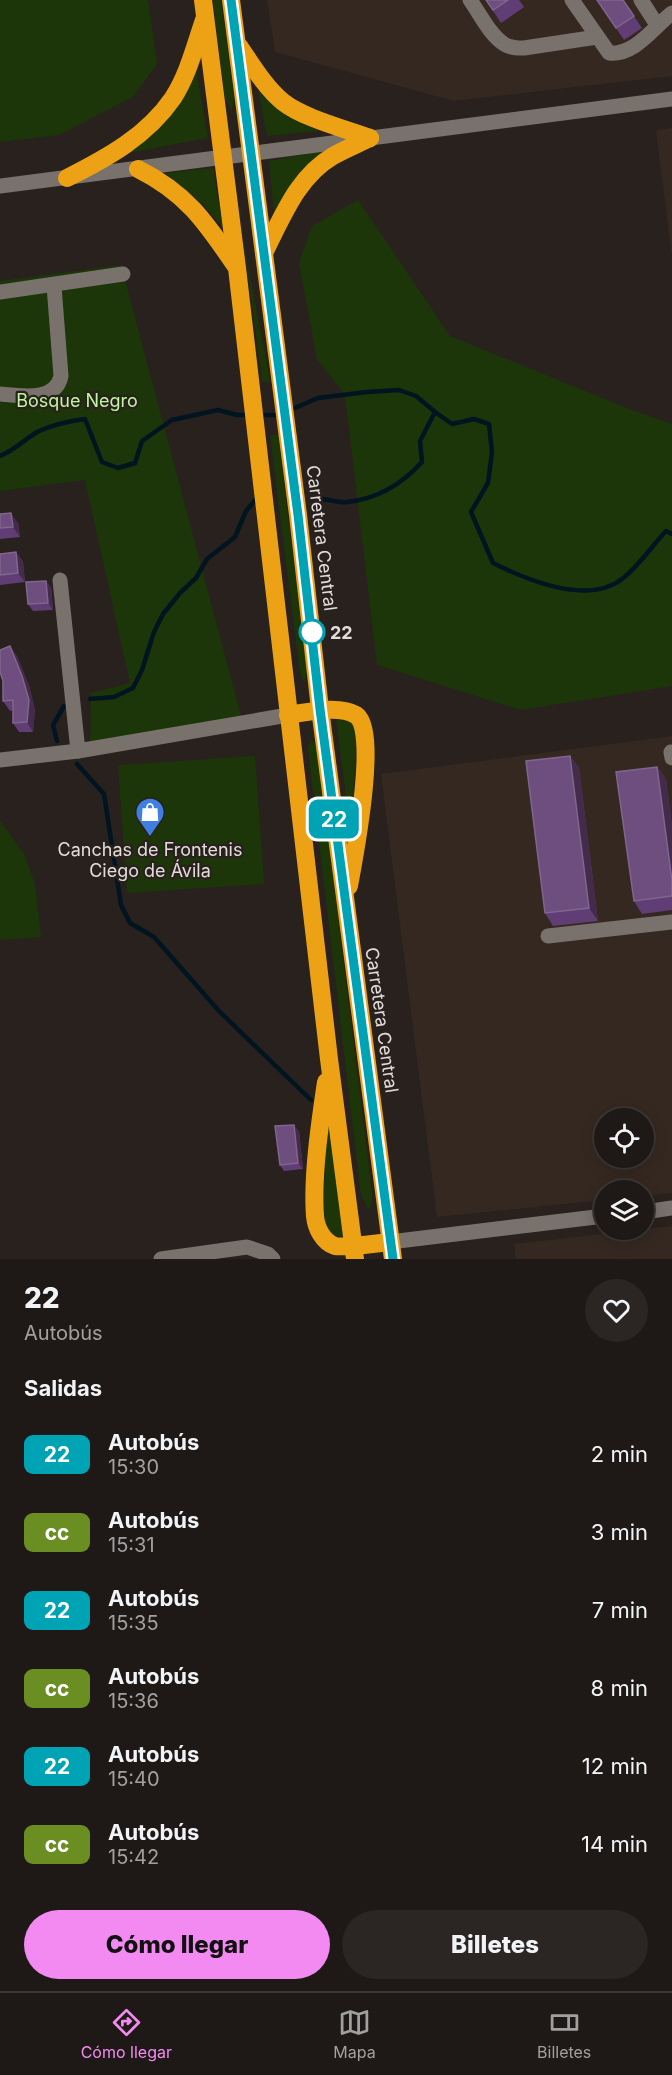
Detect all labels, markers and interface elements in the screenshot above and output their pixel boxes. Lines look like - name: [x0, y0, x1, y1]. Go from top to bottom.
- park label: Bosque Negro: [16, 390, 138, 411]
- street label: Carretera Central: [303, 464, 341, 612]
- marker: 22: [299, 619, 325, 645]
- place label: 22: [330, 622, 353, 643]
- shop icon: Canchas de Frontenis Ciego de Ávila: [134, 796, 166, 838]
- line badge: 22: [307, 800, 361, 838]
- text: 22: [321, 807, 347, 832]
- place label: Canchas de Frontenis Ciego de Ávila: [58, 839, 242, 881]
- street label: Carretera Central: [361, 946, 403, 1094]
- map controls: [594, 1108, 654, 1240]
- button: locate: [594, 1108, 654, 1168]
- button: layers: [594, 1180, 654, 1240]
- button: heart: [585, 1279, 648, 1342]
- text: 22: [24, 1281, 60, 1315]
- text: Autobús: [24, 1321, 103, 1345]
- text: Salidas: [24, 1375, 102, 1401]
- text: Autobús: [108, 1429, 199, 1455]
- text: 2 min: [591, 1441, 648, 1467]
- text: 22: [44, 1442, 70, 1467]
- text: 15:30: [108, 1455, 159, 1479]
- text: Autobús: [108, 1507, 199, 1533]
- text: 3 min: [591, 1519, 648, 1545]
- text: cc: [45, 1520, 69, 1545]
- text: 15:31: [108, 1533, 155, 1557]
- text: Autobús: [108, 1585, 199, 1611]
- text: 7 min: [592, 1597, 648, 1623]
- text: 22: [44, 1598, 70, 1623]
- text: 15:35: [108, 1611, 159, 1635]
- text: Autobús: [108, 1663, 199, 1689]
- text: 8 min: [591, 1675, 648, 1701]
- text: cc: [45, 1676, 69, 1701]
- text: 15:36: [108, 1689, 159, 1713]
- text: Autobús: [108, 1741, 199, 1767]
- text: 12 min: [582, 1753, 648, 1779]
- text: 22: [44, 1754, 70, 1779]
- text: 15:40: [108, 1767, 160, 1791]
- text: Autobús: [108, 1819, 199, 1845]
- text: 14 min: [581, 1831, 648, 1857]
- text: cc: [45, 1832, 69, 1857]
- text: 15:42: [108, 1845, 159, 1869]
- button: Cómo llegar: [24, 1910, 330, 1979]
- button: Billetes: [342, 1910, 648, 1979]
- tab: Cómo llegar: [81, 2006, 172, 2062]
- tab: Mapa: [333, 2006, 376, 2062]
- tab: Billetes: [537, 2006, 591, 2062]

